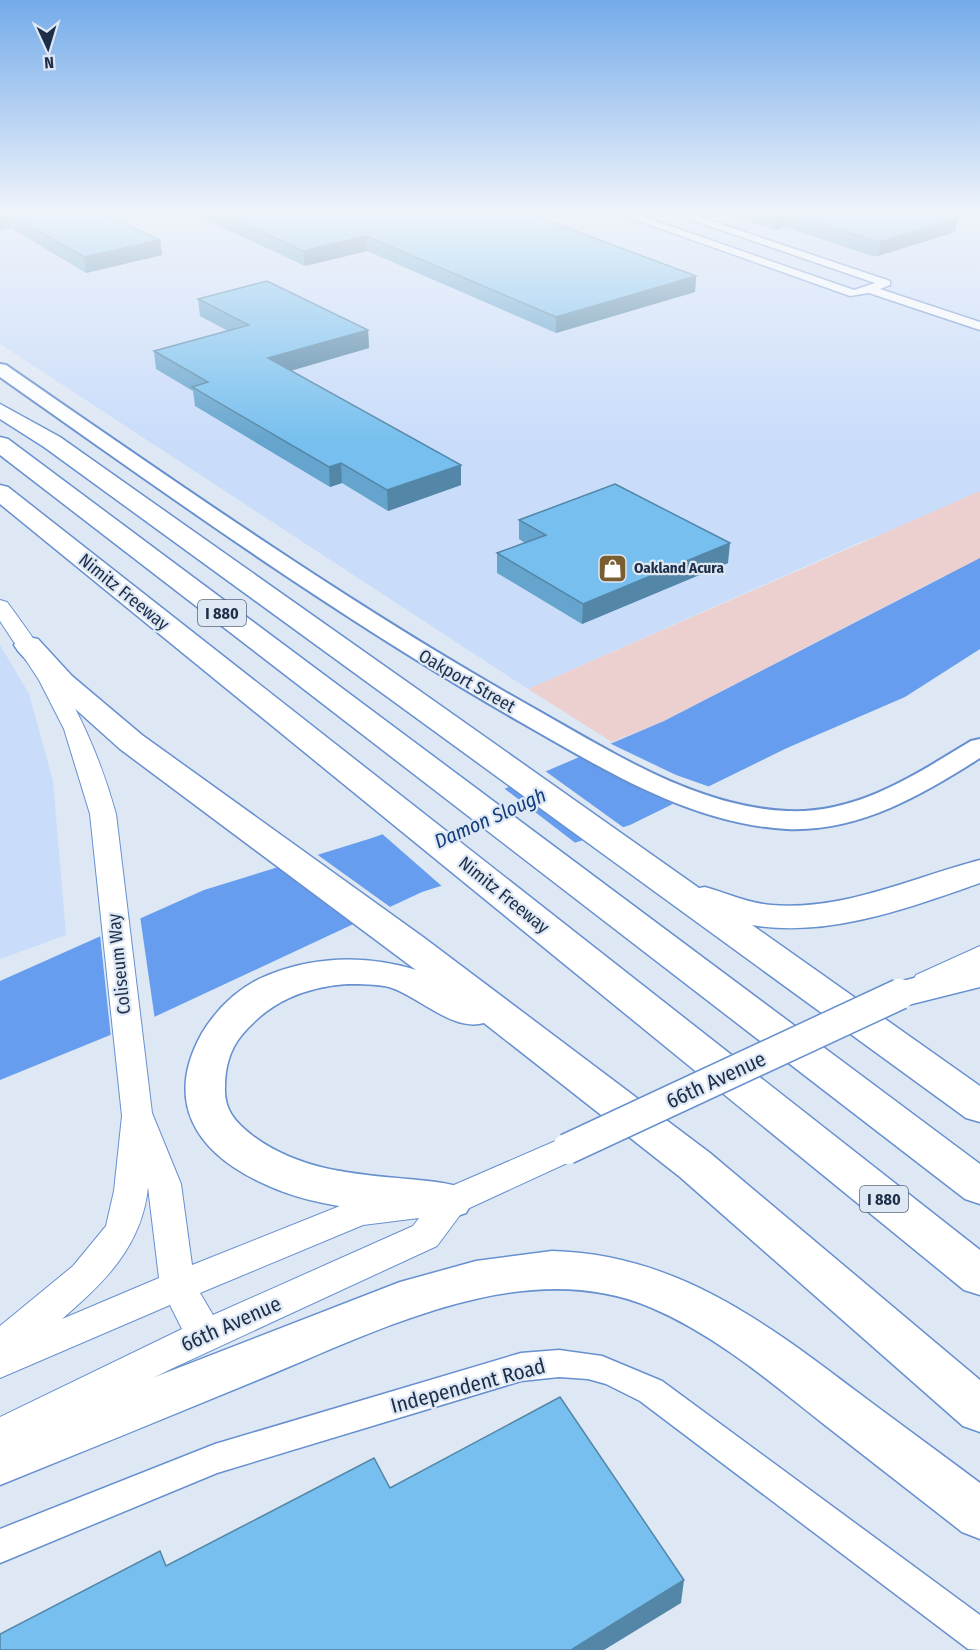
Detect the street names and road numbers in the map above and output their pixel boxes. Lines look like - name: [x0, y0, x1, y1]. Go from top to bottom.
- street label: Nimitz Freeway: [74, 549, 174, 635]
- road number: I 880: [198, 600, 246, 626]
- street label: Oakport Street: [415, 644, 519, 718]
- street label: Nimitz Freeway: [454, 852, 554, 938]
- street label: Coliseum Way: [103, 913, 135, 1015]
- street label: 66th Avenue: [662, 1046, 770, 1114]
- road number: I 880: [860, 1186, 908, 1212]
- street label: 66th Avenue: [177, 1290, 285, 1358]
- street label: Independent Road: [388, 1353, 548, 1419]

